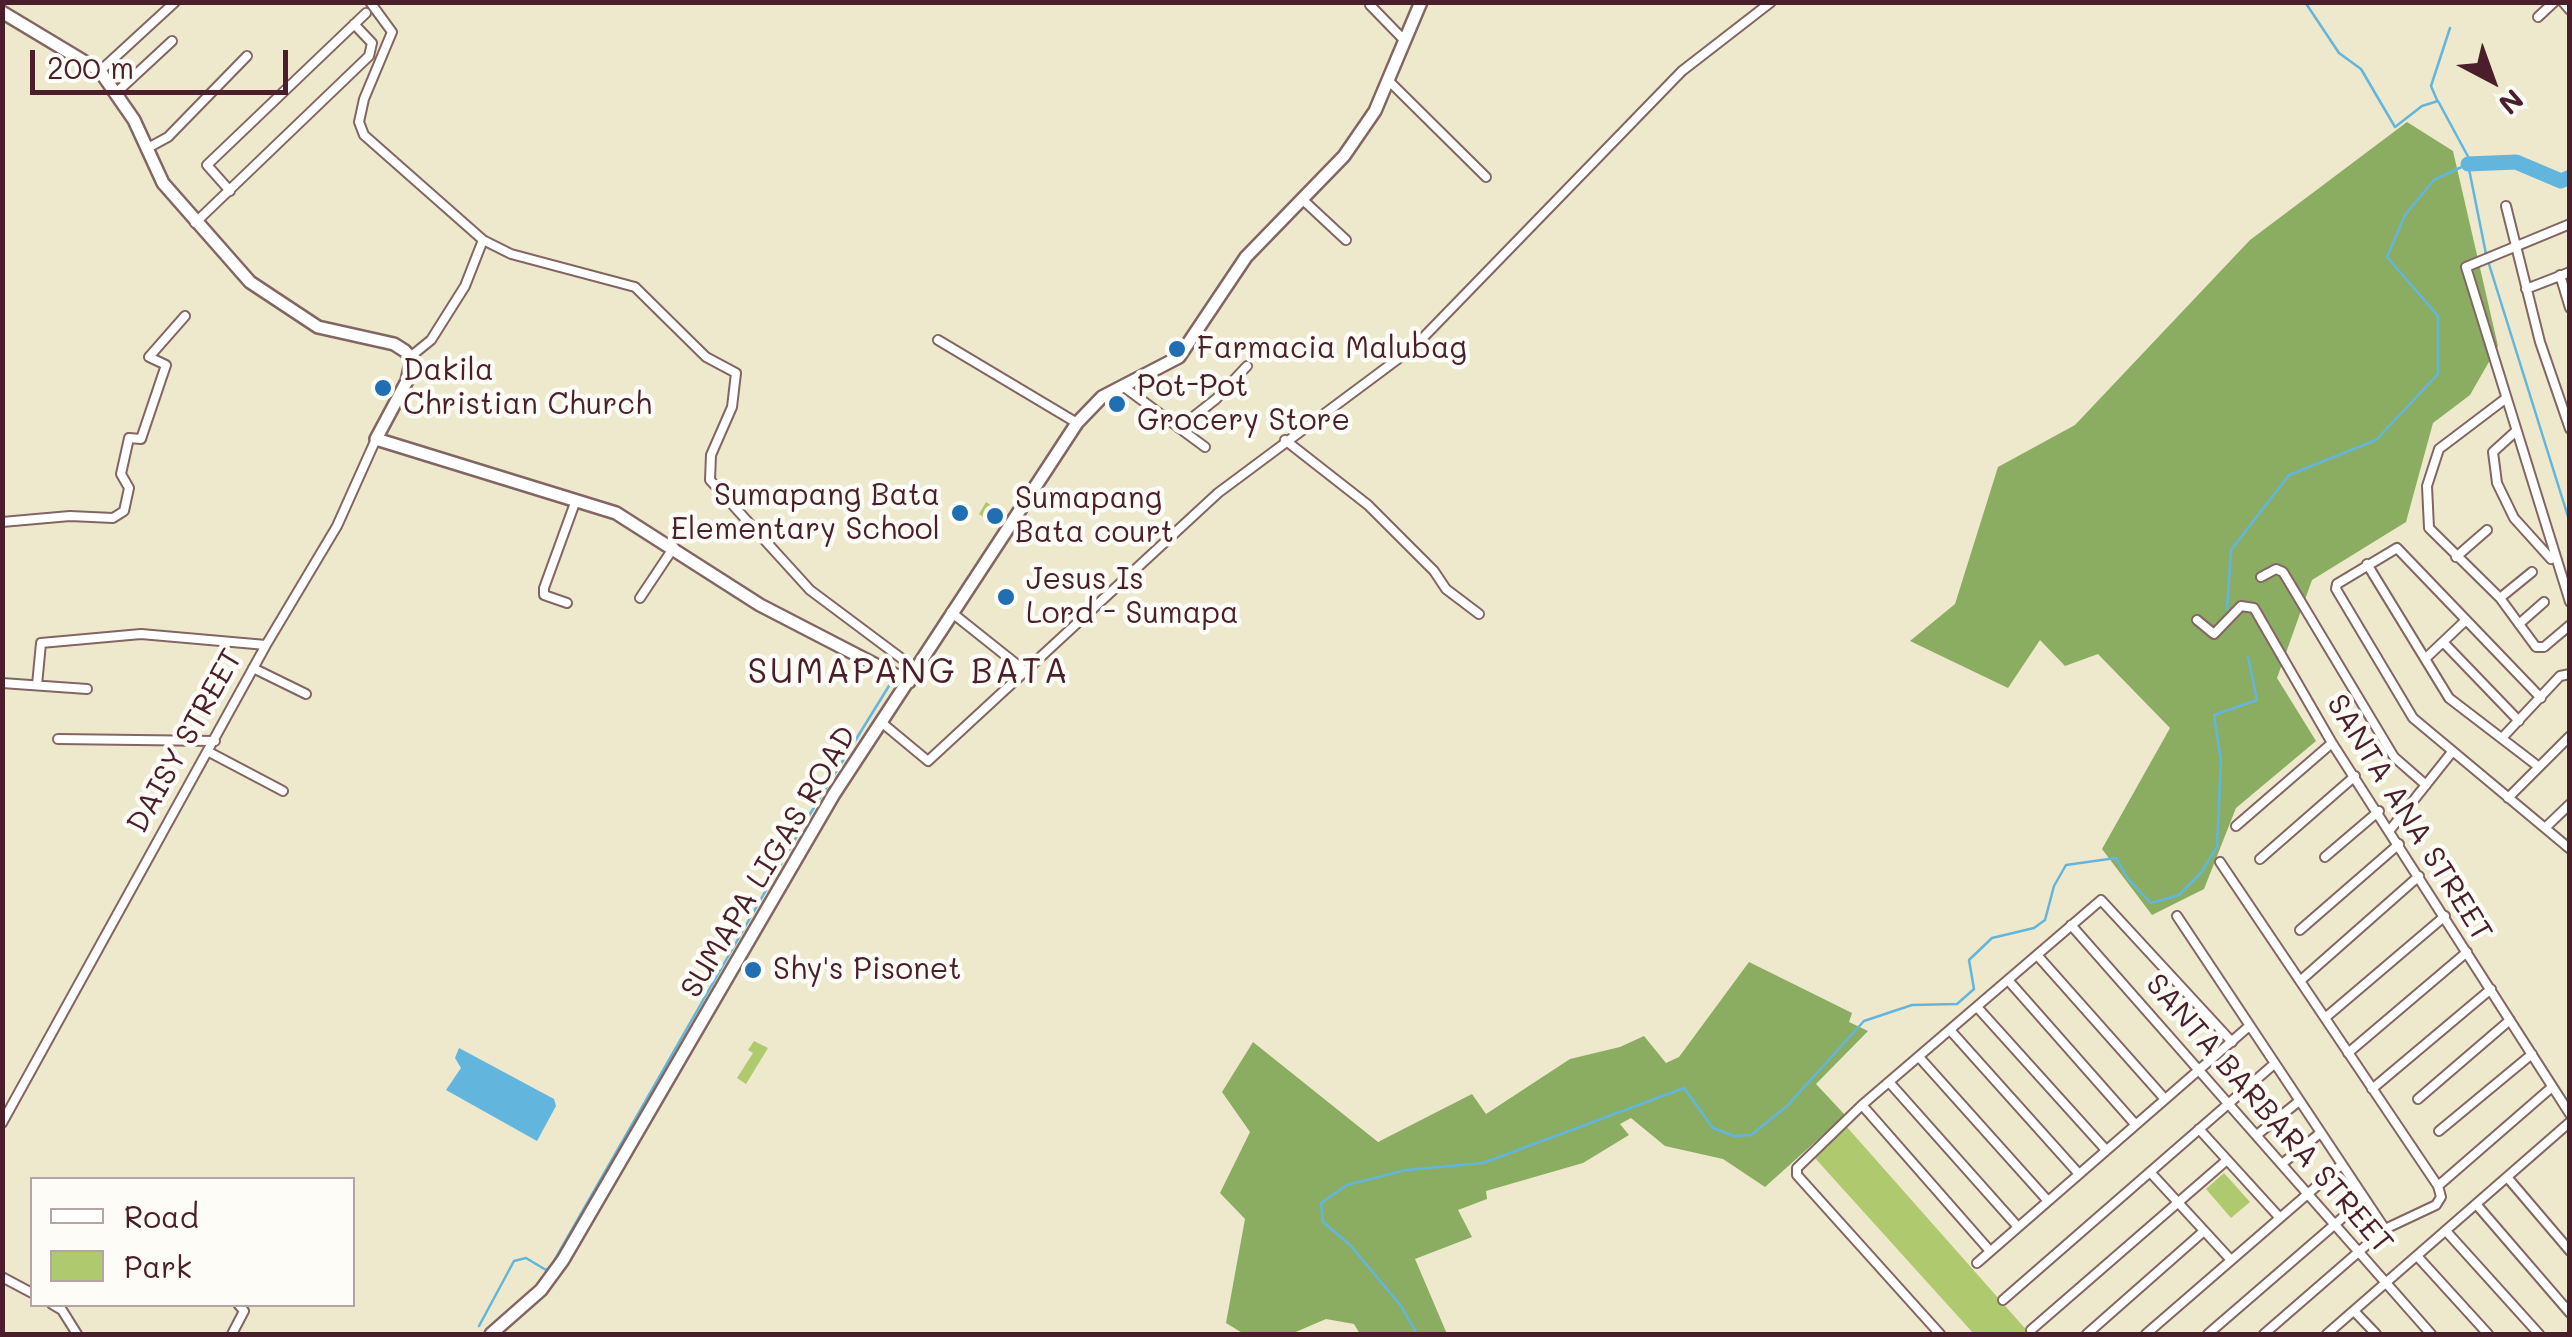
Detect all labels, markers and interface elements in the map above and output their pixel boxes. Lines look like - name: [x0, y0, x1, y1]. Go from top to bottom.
- scale bar: [35, 30, 292, 92]
- north arrow: [2442, 30, 2542, 130]
- text: 200 m: [47, 47, 134, 87]
- text: N: [2492, 82, 2532, 123]
- place label: Farmacia Malubag: [1197, 331, 1467, 367]
- marker: Farmacia Malubag: [1166, 338, 1188, 360]
- place label: Dakila Christian Church: [403, 353, 652, 424]
- place label: Pot-Pot Grocery Store: [1137, 369, 1350, 440]
- marker: Dakila Christian Church: [372, 377, 394, 399]
- marker: Pot-Pot Grocery Store: [1106, 393, 1128, 415]
- place label: Sumapang Bata Elementary School: [671, 478, 940, 548]
- place label: Sumapang Bata court: [1015, 481, 1174, 552]
- marker: Sumapang Bata Elementary School: [949, 502, 971, 524]
- marker: Sumapang Bata court: [984, 505, 1006, 527]
- place label: Jesus Is Lord - Sumapa: [1026, 562, 1239, 632]
- marker: Jesus Is Lord - Sumapa: [995, 586, 1017, 608]
- street label: DAISY STREET: [120, 643, 250, 839]
- district label: SUMAPANG BATA: [747, 651, 1071, 693]
- street label: SANTA ANA STREET: [2318, 688, 2500, 948]
- street label: SUMAPA LIGAS ROAD: [674, 720, 864, 1004]
- place label: Shy's Pisonet: [773, 952, 962, 988]
- marker: Shy's Pisonet: [742, 959, 764, 981]
- street label: SANTA BARBARA STREET: [2138, 967, 2400, 1261]
- legend: [30, 1177, 355, 1307]
- text: Road: [124, 1196, 199, 1236]
- text: Park: [124, 1246, 192, 1286]

